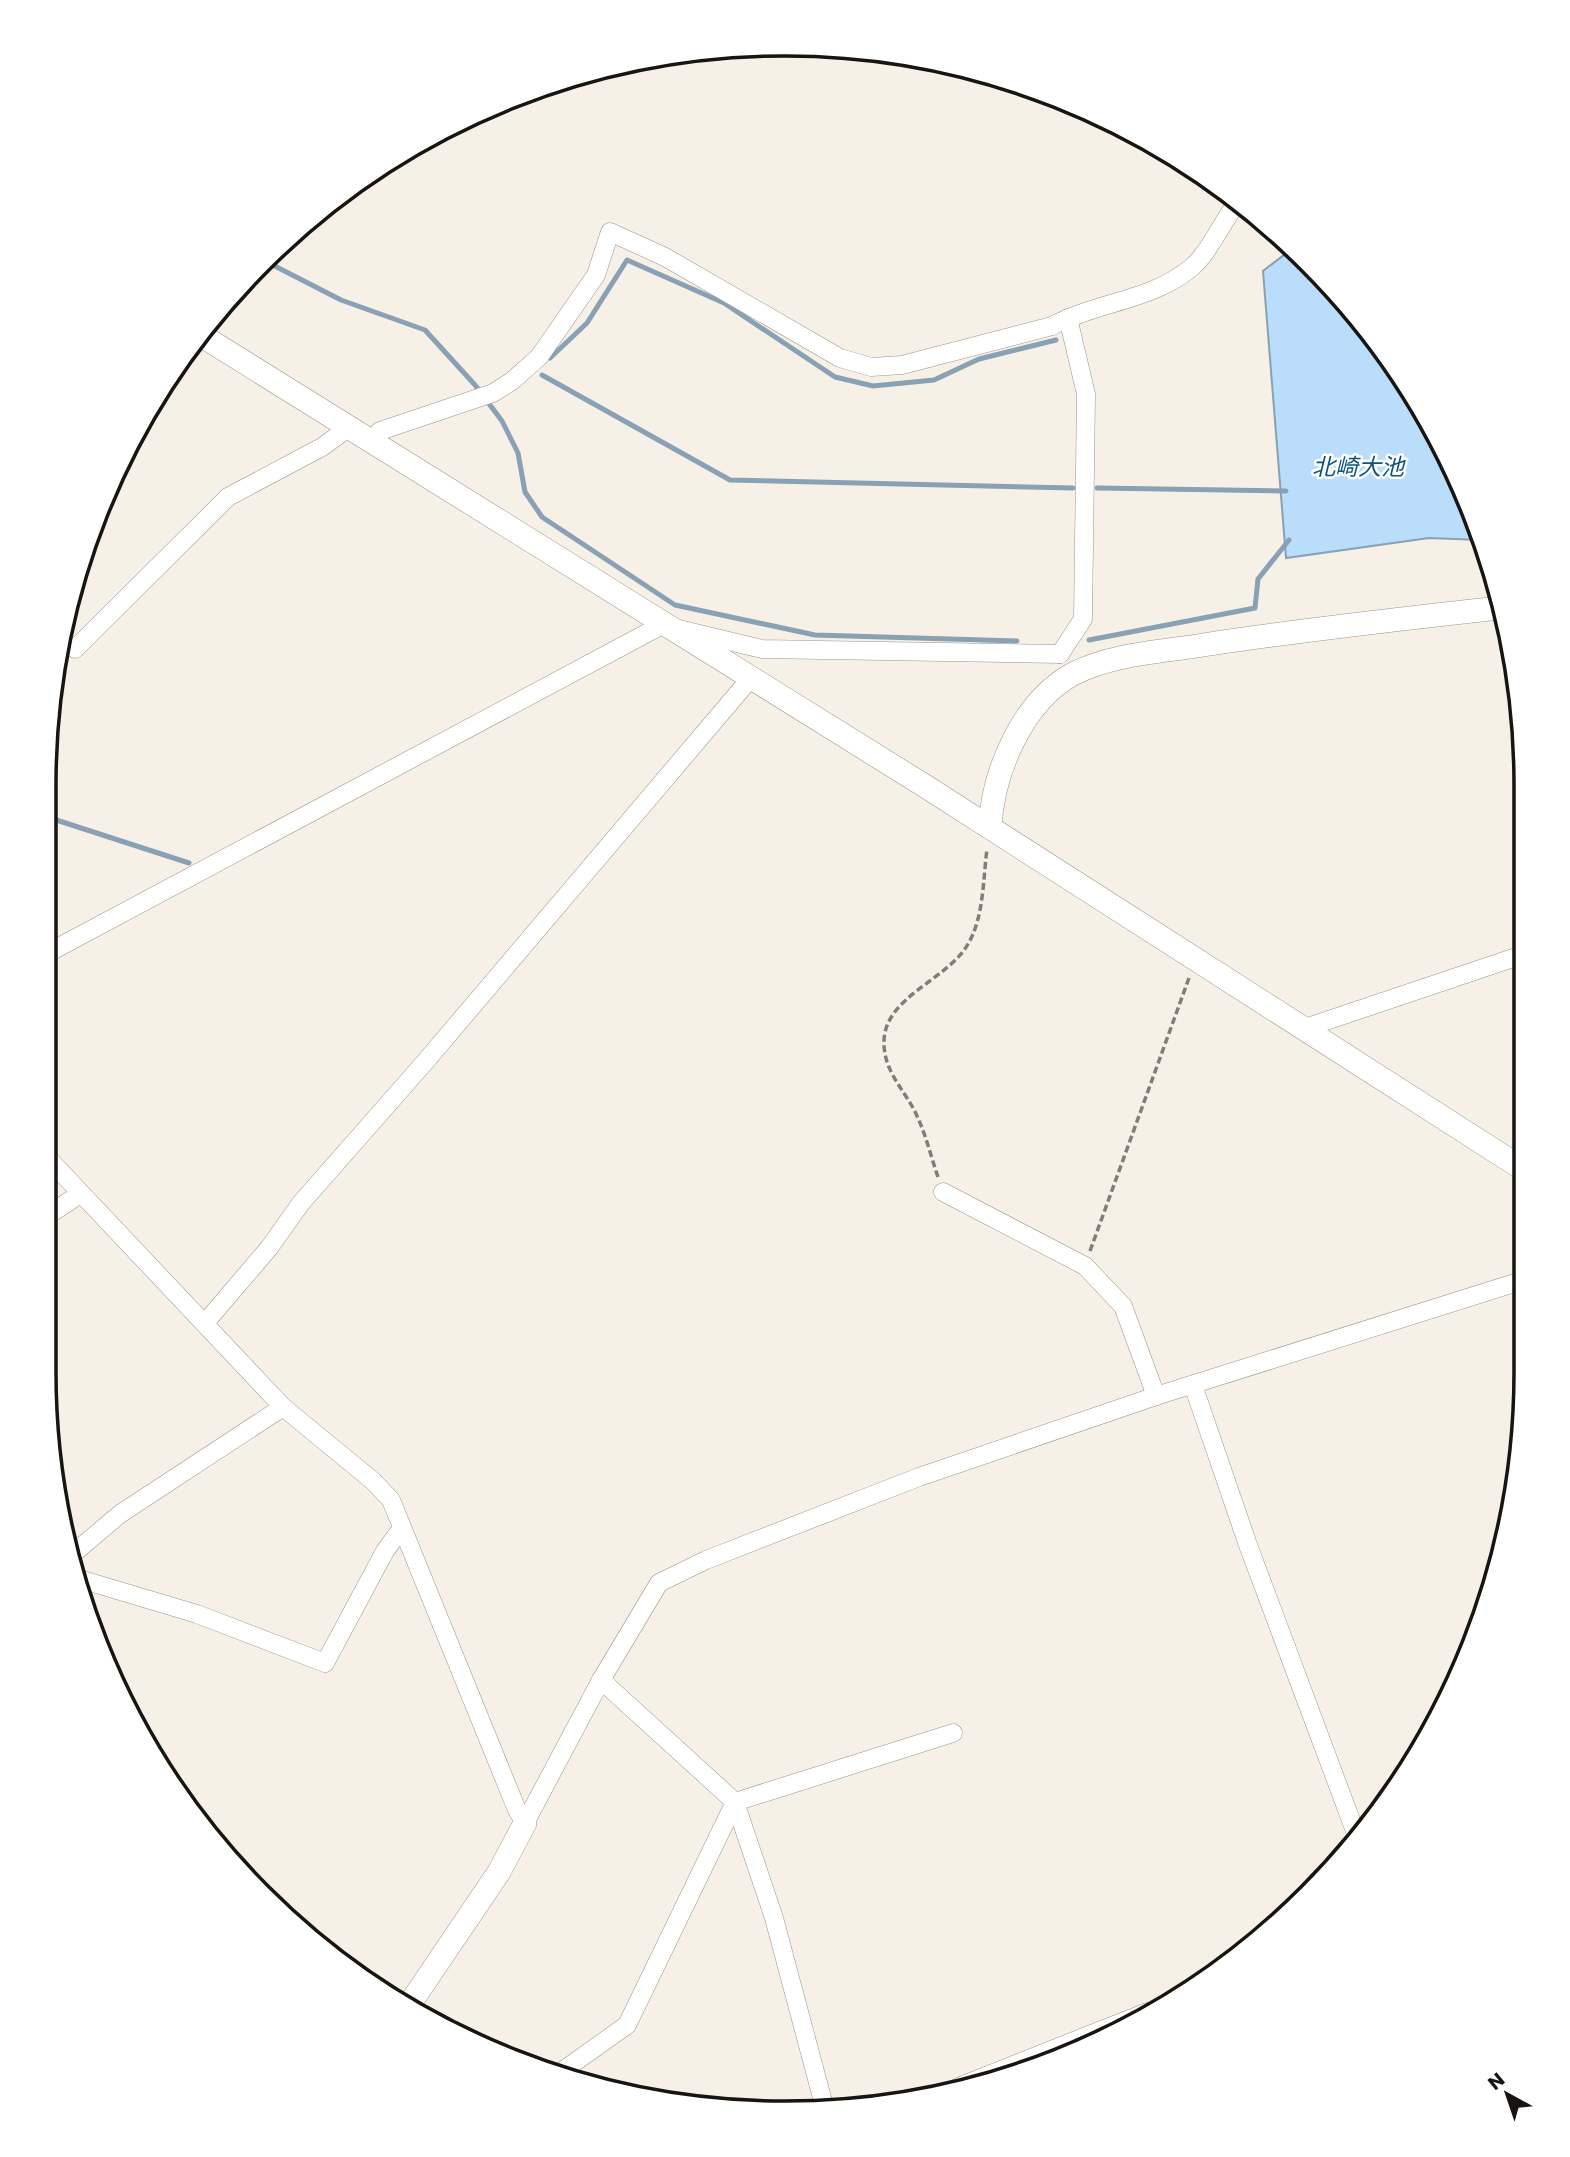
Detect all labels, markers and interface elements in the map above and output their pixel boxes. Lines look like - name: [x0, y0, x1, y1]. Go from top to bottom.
- water label: 北崎大池: [1312, 451, 1406, 483]
- north arrow: [1472, 2059, 1542, 2129]
- text: N: [1482, 2066, 1511, 2096]

